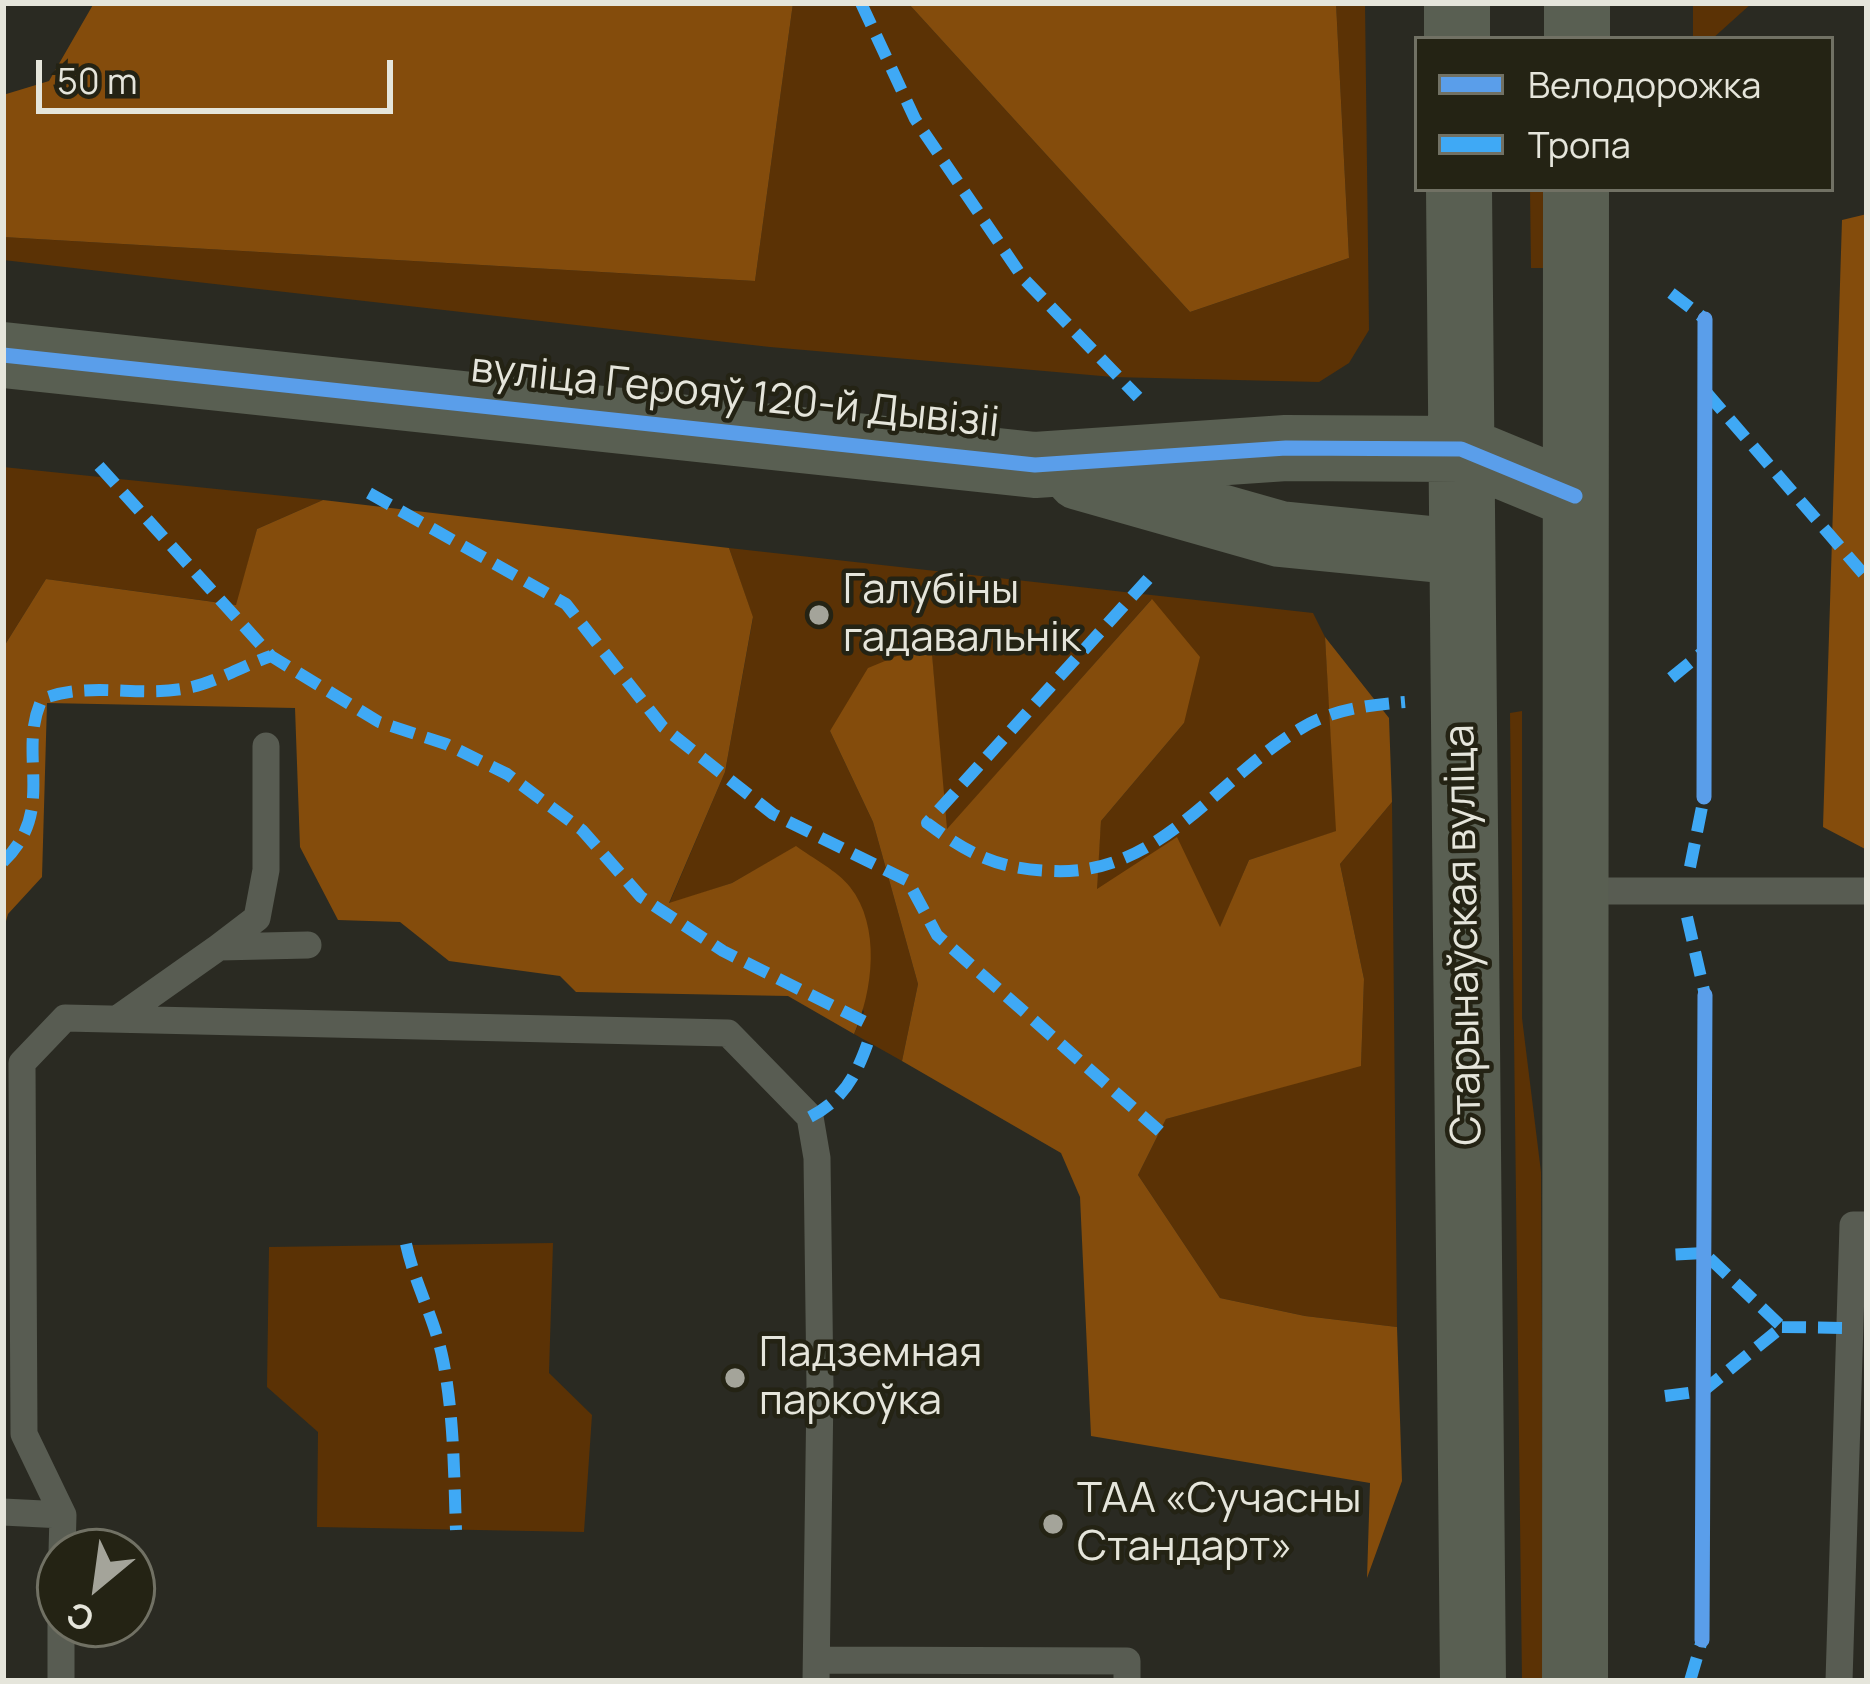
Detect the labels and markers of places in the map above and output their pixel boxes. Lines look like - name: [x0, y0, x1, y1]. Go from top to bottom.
- place label: Галубіны гадавальнік: [843, 566, 1081, 664]
- marker: Галубіны гадавальнік: [806, 602, 832, 628]
- place label: Падземная паркоўка: [759, 1329, 982, 1428]
- marker: Падземная паркоўка: [722, 1365, 748, 1391]
- place label: ТАА «Сучасны Стандарт»: [1077, 1475, 1361, 1574]
- marker: ТАА «Сучасны Стандарт»: [1040, 1511, 1066, 1537]

